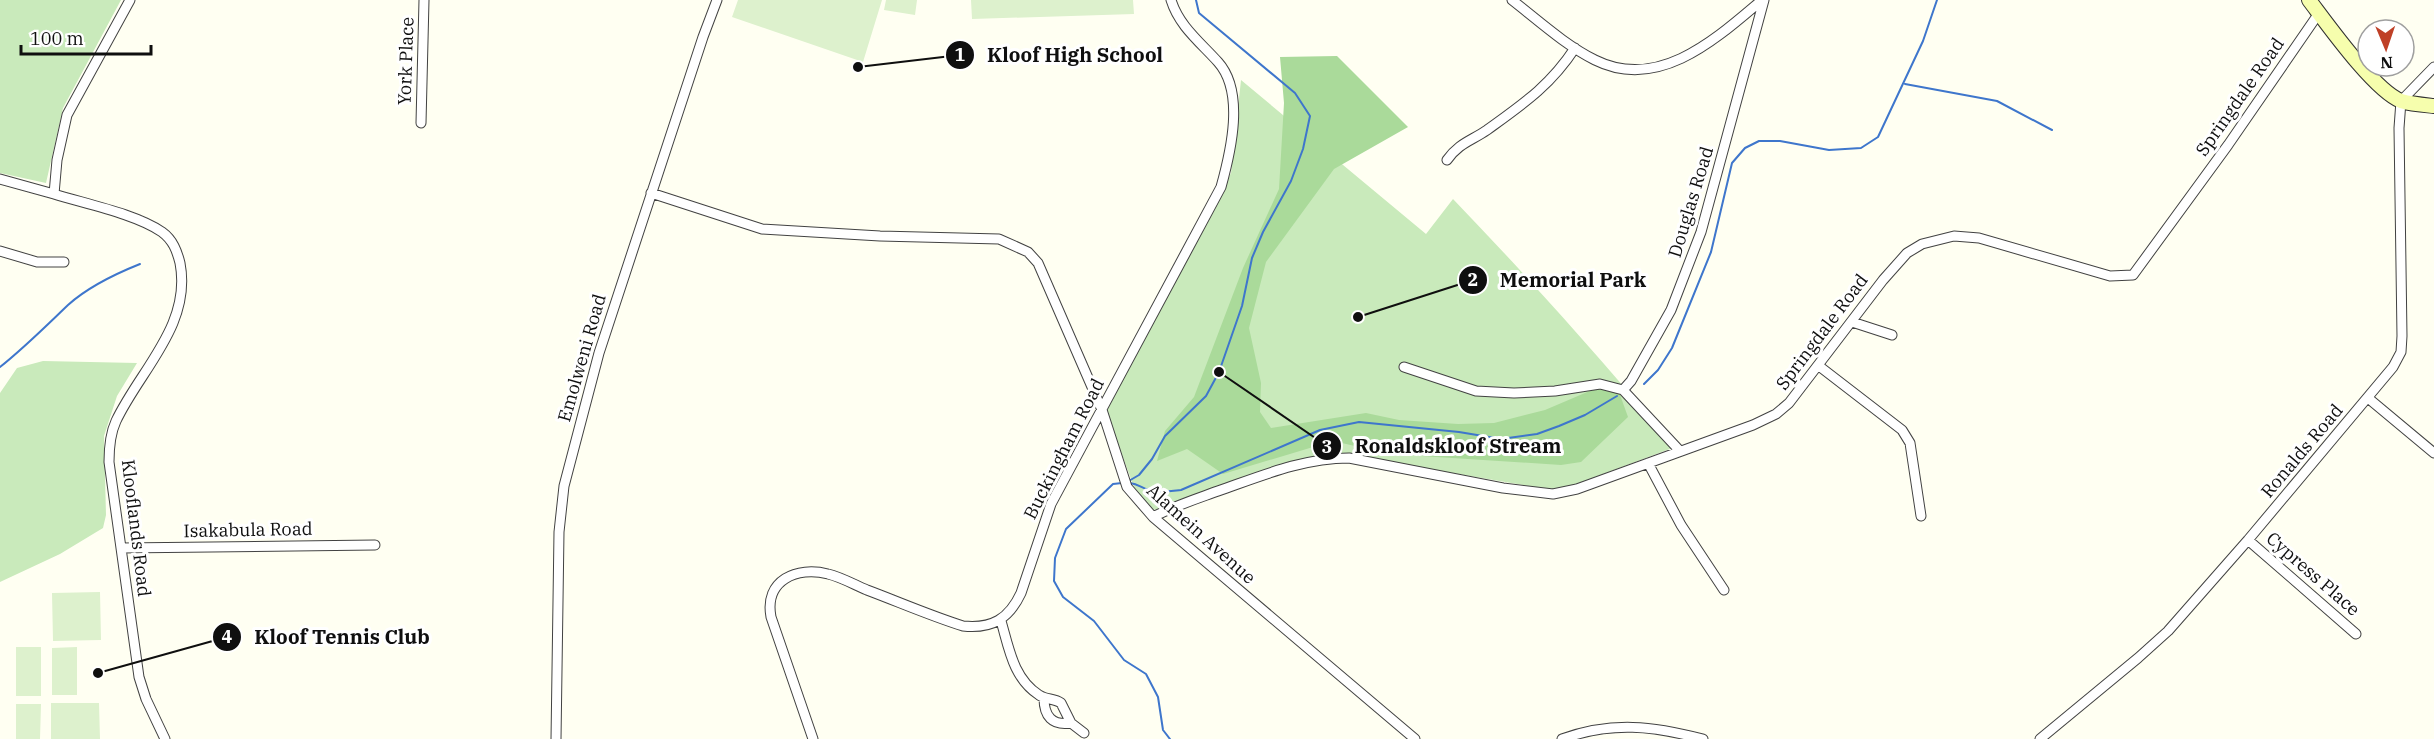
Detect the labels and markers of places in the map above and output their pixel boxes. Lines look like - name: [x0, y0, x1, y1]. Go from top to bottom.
- callout: Kloof High School: [945, 36, 1175, 74]
- callout: Memorial Park: [1458, 261, 1658, 299]
- callout: Ronaldskloof Stream: [1312, 427, 1573, 465]
- callout: Kloof Tennis Club: [212, 618, 442, 656]

